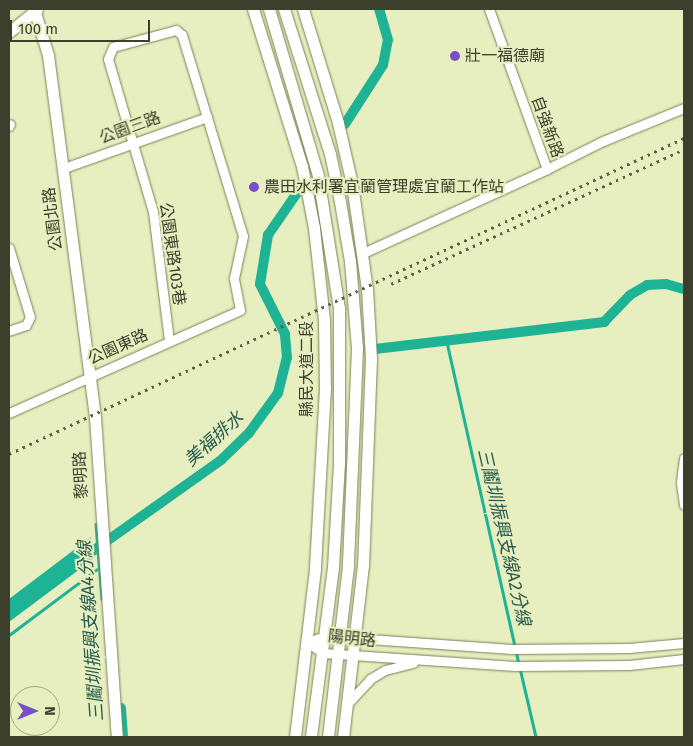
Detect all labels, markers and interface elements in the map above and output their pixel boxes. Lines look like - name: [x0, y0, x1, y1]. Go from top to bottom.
- scale bar: [12, 10, 152, 42]
- text: 100 m: [18, 20, 58, 38]
- place label: 壯一福德廟: [465, 46, 545, 66]
- marker: 壯一福德廟: [449, 50, 461, 62]
- street label: 自強新路: [527, 94, 567, 160]
- street label: 公園三路: [97, 108, 163, 148]
- place label: 農田水利署宜蘭管理處宜蘭工作站: [264, 177, 504, 197]
- marker: 農田水利署宜蘭管理處宜蘭工作站: [248, 181, 260, 193]
- street label: 公園北路: [40, 186, 66, 252]
- street label: 公園東路103巷: [155, 201, 189, 307]
- street label: 縣民大道二段: [297, 321, 317, 417]
- street label: 公園東路: [85, 325, 151, 369]
- water label: 美福排水: [180, 407, 248, 471]
- water label: 三鬮圳振興支線A2分線: [473, 446, 535, 628]
- street label: 黎明路: [70, 451, 92, 499]
- water label: 三鬮圳振興支線A4分線: [74, 540, 108, 722]
- street label: 陽明路: [327, 627, 377, 651]
- north arrow: [10, 686, 60, 736]
- text: N: [41, 706, 58, 716]

